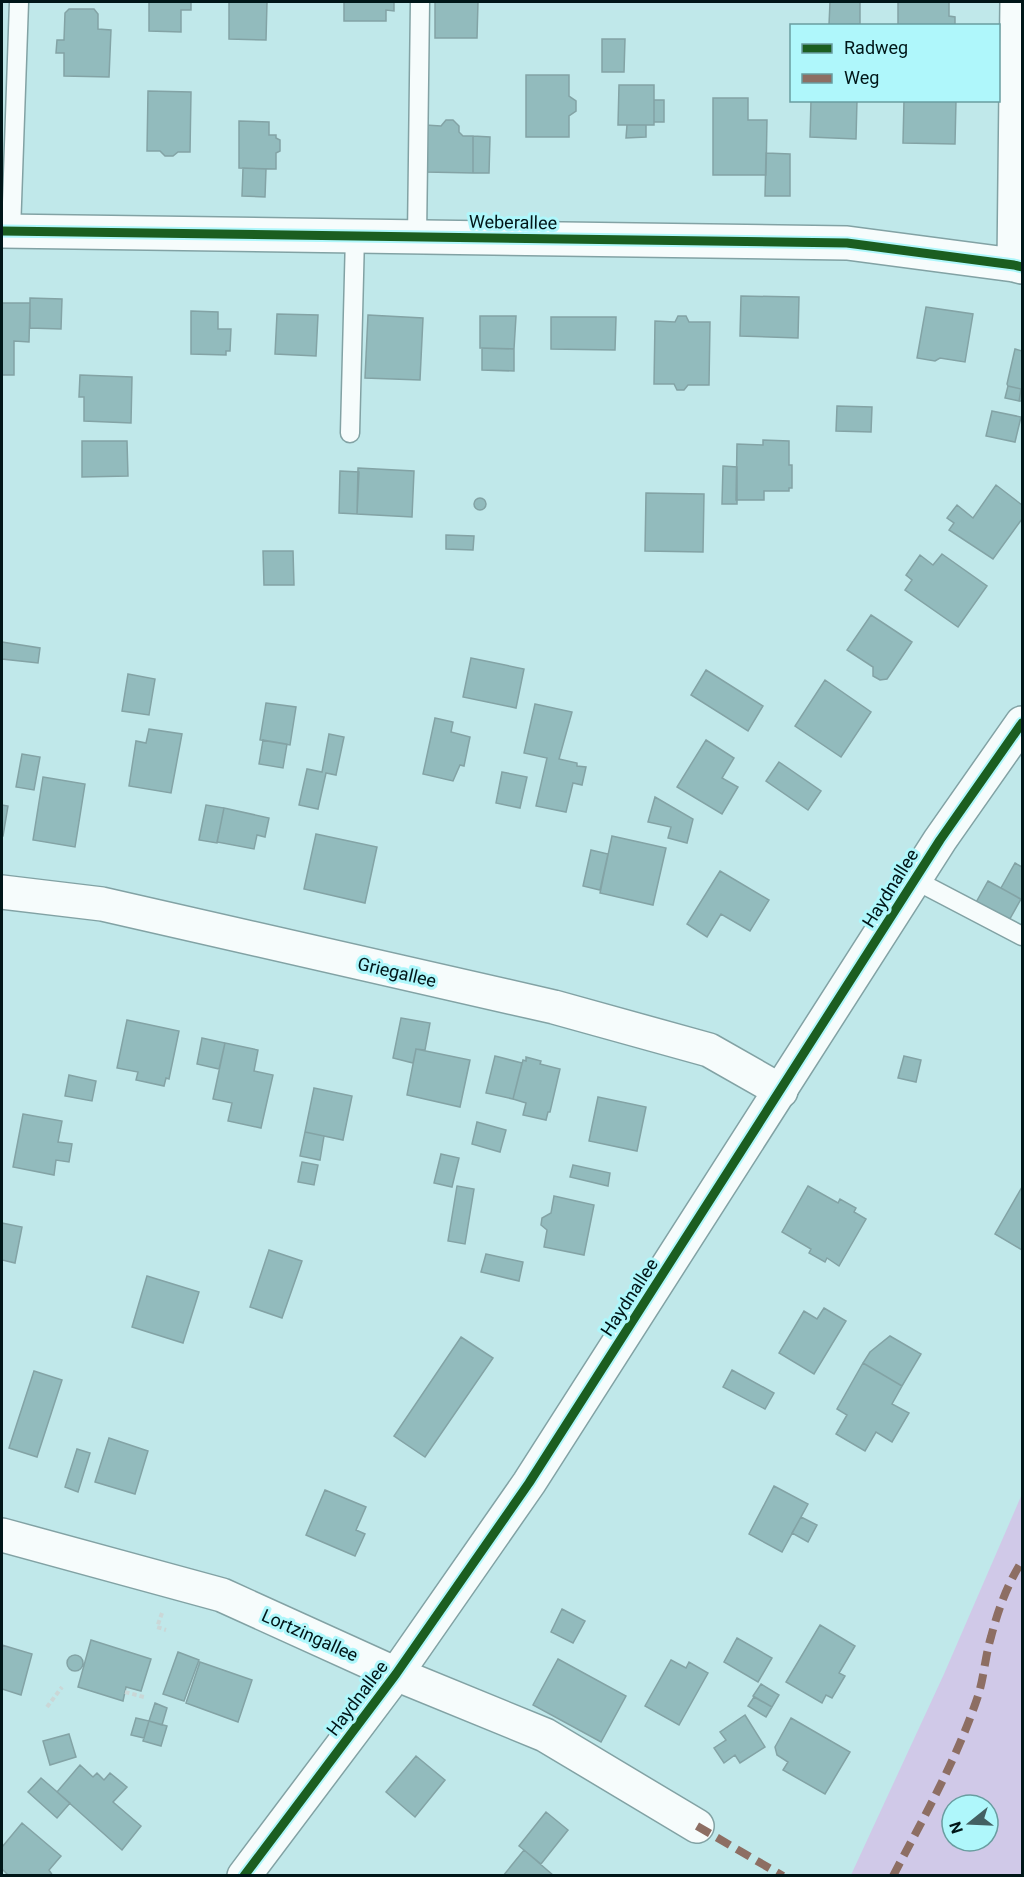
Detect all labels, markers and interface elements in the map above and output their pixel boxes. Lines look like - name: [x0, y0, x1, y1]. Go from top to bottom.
- legend: [790, 24, 1000, 102]
- text: Radweg: [844, 37, 908, 58]
- text: Weg: [844, 67, 879, 88]
- street label: Weberallee: [469, 211, 557, 233]
- street label: Haydnallee: [858, 845, 922, 931]
- street label: Griegallee: [356, 953, 438, 991]
- street label: Haydnallee: [596, 1254, 662, 1340]
- street label: Lortzingallee: [259, 1604, 361, 1666]
- street label: Haydnallee: [322, 1656, 392, 1740]
- north arrow: [940, 1793, 1000, 1853]
- text: N: [945, 1819, 967, 1836]

